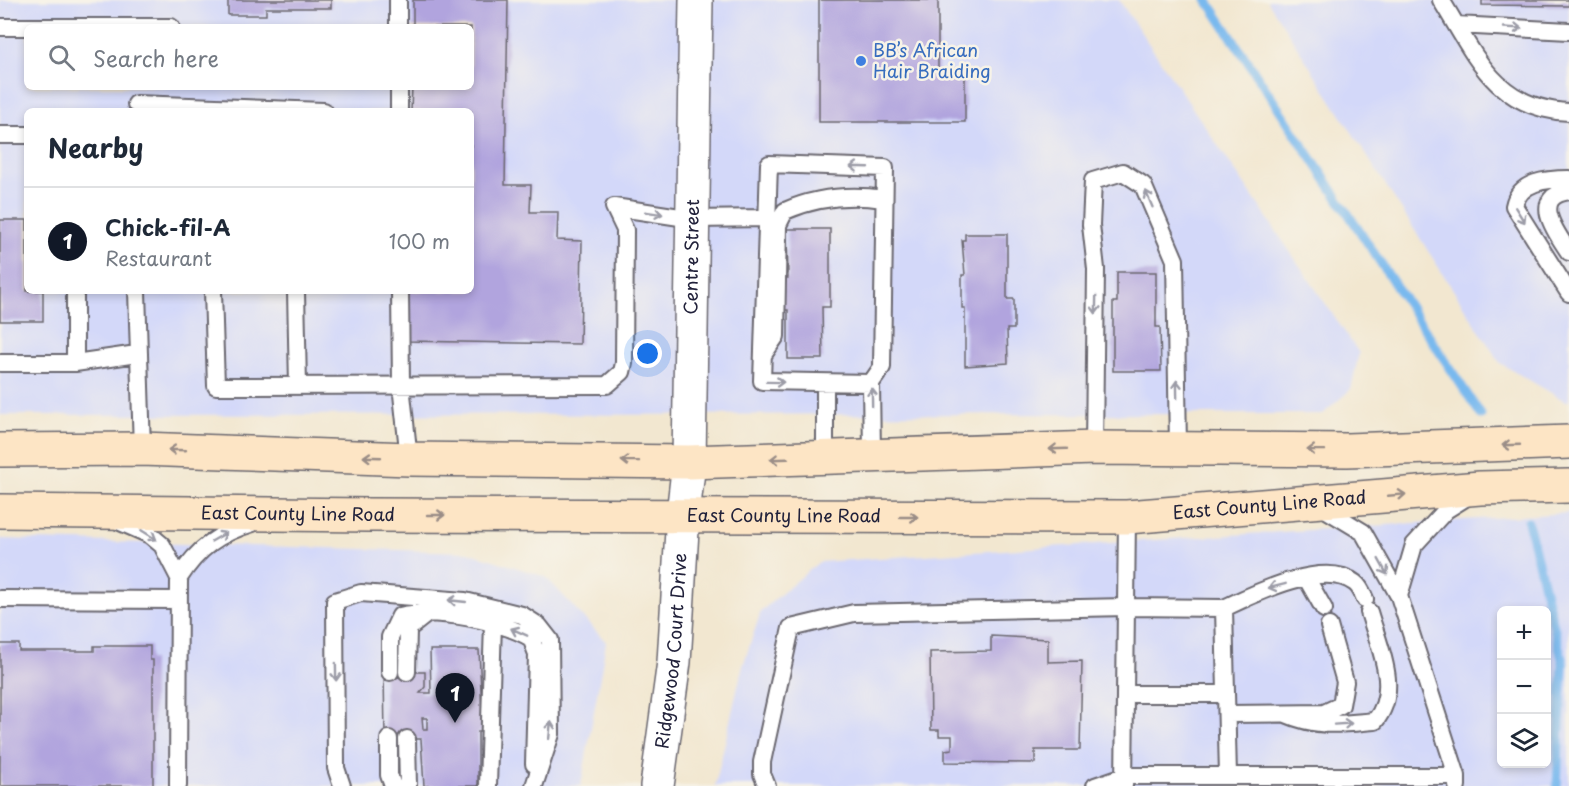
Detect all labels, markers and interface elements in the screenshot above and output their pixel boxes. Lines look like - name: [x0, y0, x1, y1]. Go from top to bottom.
- one-way arrow: [1502, 22, 1522, 33]
- search box: [24, 24, 474, 90]
- place label: BB’s African Hair Braiding: [873, 36, 991, 84]
- icon: search: [45, 41, 78, 74]
- text: Search here: [93, 41, 219, 74]
- marker: BB’s African Hair Braiding: [854, 54, 868, 68]
- text: Nearby: [48, 128, 143, 167]
- one-way arrow: [850, 161, 869, 172]
- one-way arrow: [1143, 190, 1154, 208]
- street label: Centre Street: [676, 199, 705, 315]
- one-way arrow: [1514, 206, 1526, 223]
- one-way arrow: [643, 208, 663, 219]
- text: Chick-fil-A: [105, 210, 230, 243]
- text: 1: [63, 226, 72, 256]
- text: 100 m: [389, 226, 450, 256]
- text: Restaurant: [105, 243, 212, 273]
- one-way arrow: [1090, 295, 1101, 315]
- your location: [633, 339, 662, 368]
- one-way arrow: [765, 376, 785, 388]
- one-way arrow: [1171, 379, 1183, 399]
- one-way arrow: [866, 387, 877, 407]
- one-way arrow: [1501, 439, 1521, 450]
- one-way arrow: [168, 444, 188, 455]
- one-way arrow: [1048, 444, 1068, 455]
- one-way arrow: [1306, 444, 1326, 456]
- one-way arrow: [363, 452, 383, 463]
- one-way arrow: [769, 453, 789, 464]
- one-way arrow: [621, 455, 641, 467]
- street label: East County Line Road: [1172, 482, 1367, 525]
- one-way arrow: [1387, 489, 1407, 500]
- street label: East County Line Road: [201, 498, 395, 527]
- street label: East County Line Road: [687, 501, 881, 528]
- one-way arrow: [426, 509, 446, 521]
- one-way arrow: [899, 511, 919, 523]
- one-way arrow: [140, 530, 157, 542]
- one-way arrow: [210, 530, 227, 542]
- street label: Ridgewood Court Drive: [647, 552, 693, 750]
- one-way arrow: [1377, 558, 1389, 575]
- one-way arrow: [1267, 580, 1286, 592]
- one-way arrow: [448, 595, 468, 606]
- map controls: [1497, 606, 1551, 768]
- button: +: [1497, 606, 1551, 660]
- one-way arrow: [510, 626, 529, 637]
- button: −: [1497, 660, 1551, 714]
- one-way arrow: [330, 662, 342, 682]
- pin: 1: [436, 674, 474, 723]
- button: layers: [1497, 714, 1551, 768]
- one-way arrow: [1333, 718, 1352, 729]
- one-way arrow: [545, 721, 556, 740]

